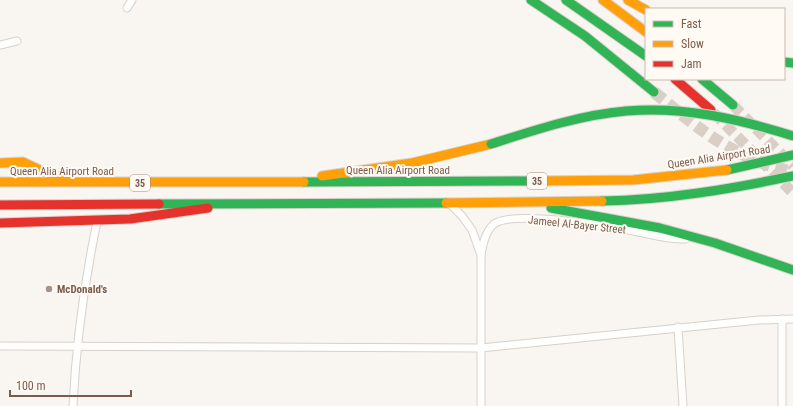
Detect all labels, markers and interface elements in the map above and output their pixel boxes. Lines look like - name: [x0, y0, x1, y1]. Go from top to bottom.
- legend: [645, 8, 785, 80]
- text: Fast: [681, 17, 702, 31]
- text: Slow: [681, 37, 704, 51]
- text: Jam: [681, 57, 702, 71]
- street label: Queen Alia Airport Road: [667, 142, 771, 172]
- street label: Queen Alia Airport Road: [346, 164, 450, 177]
- street label: Queen Alia Airport Road: [10, 165, 114, 178]
- road number: 35: [527, 173, 547, 189]
- road number: 35: [130, 175, 150, 191]
- street label: Jameel Al-Bayer Street: [527, 213, 627, 237]
- place label: McDonald's: [57, 283, 107, 296]
- marker: McDonald's: [44, 284, 54, 294]
- scale bar: [10, 372, 131, 398]
- text: 100 m: [16, 379, 46, 393]

